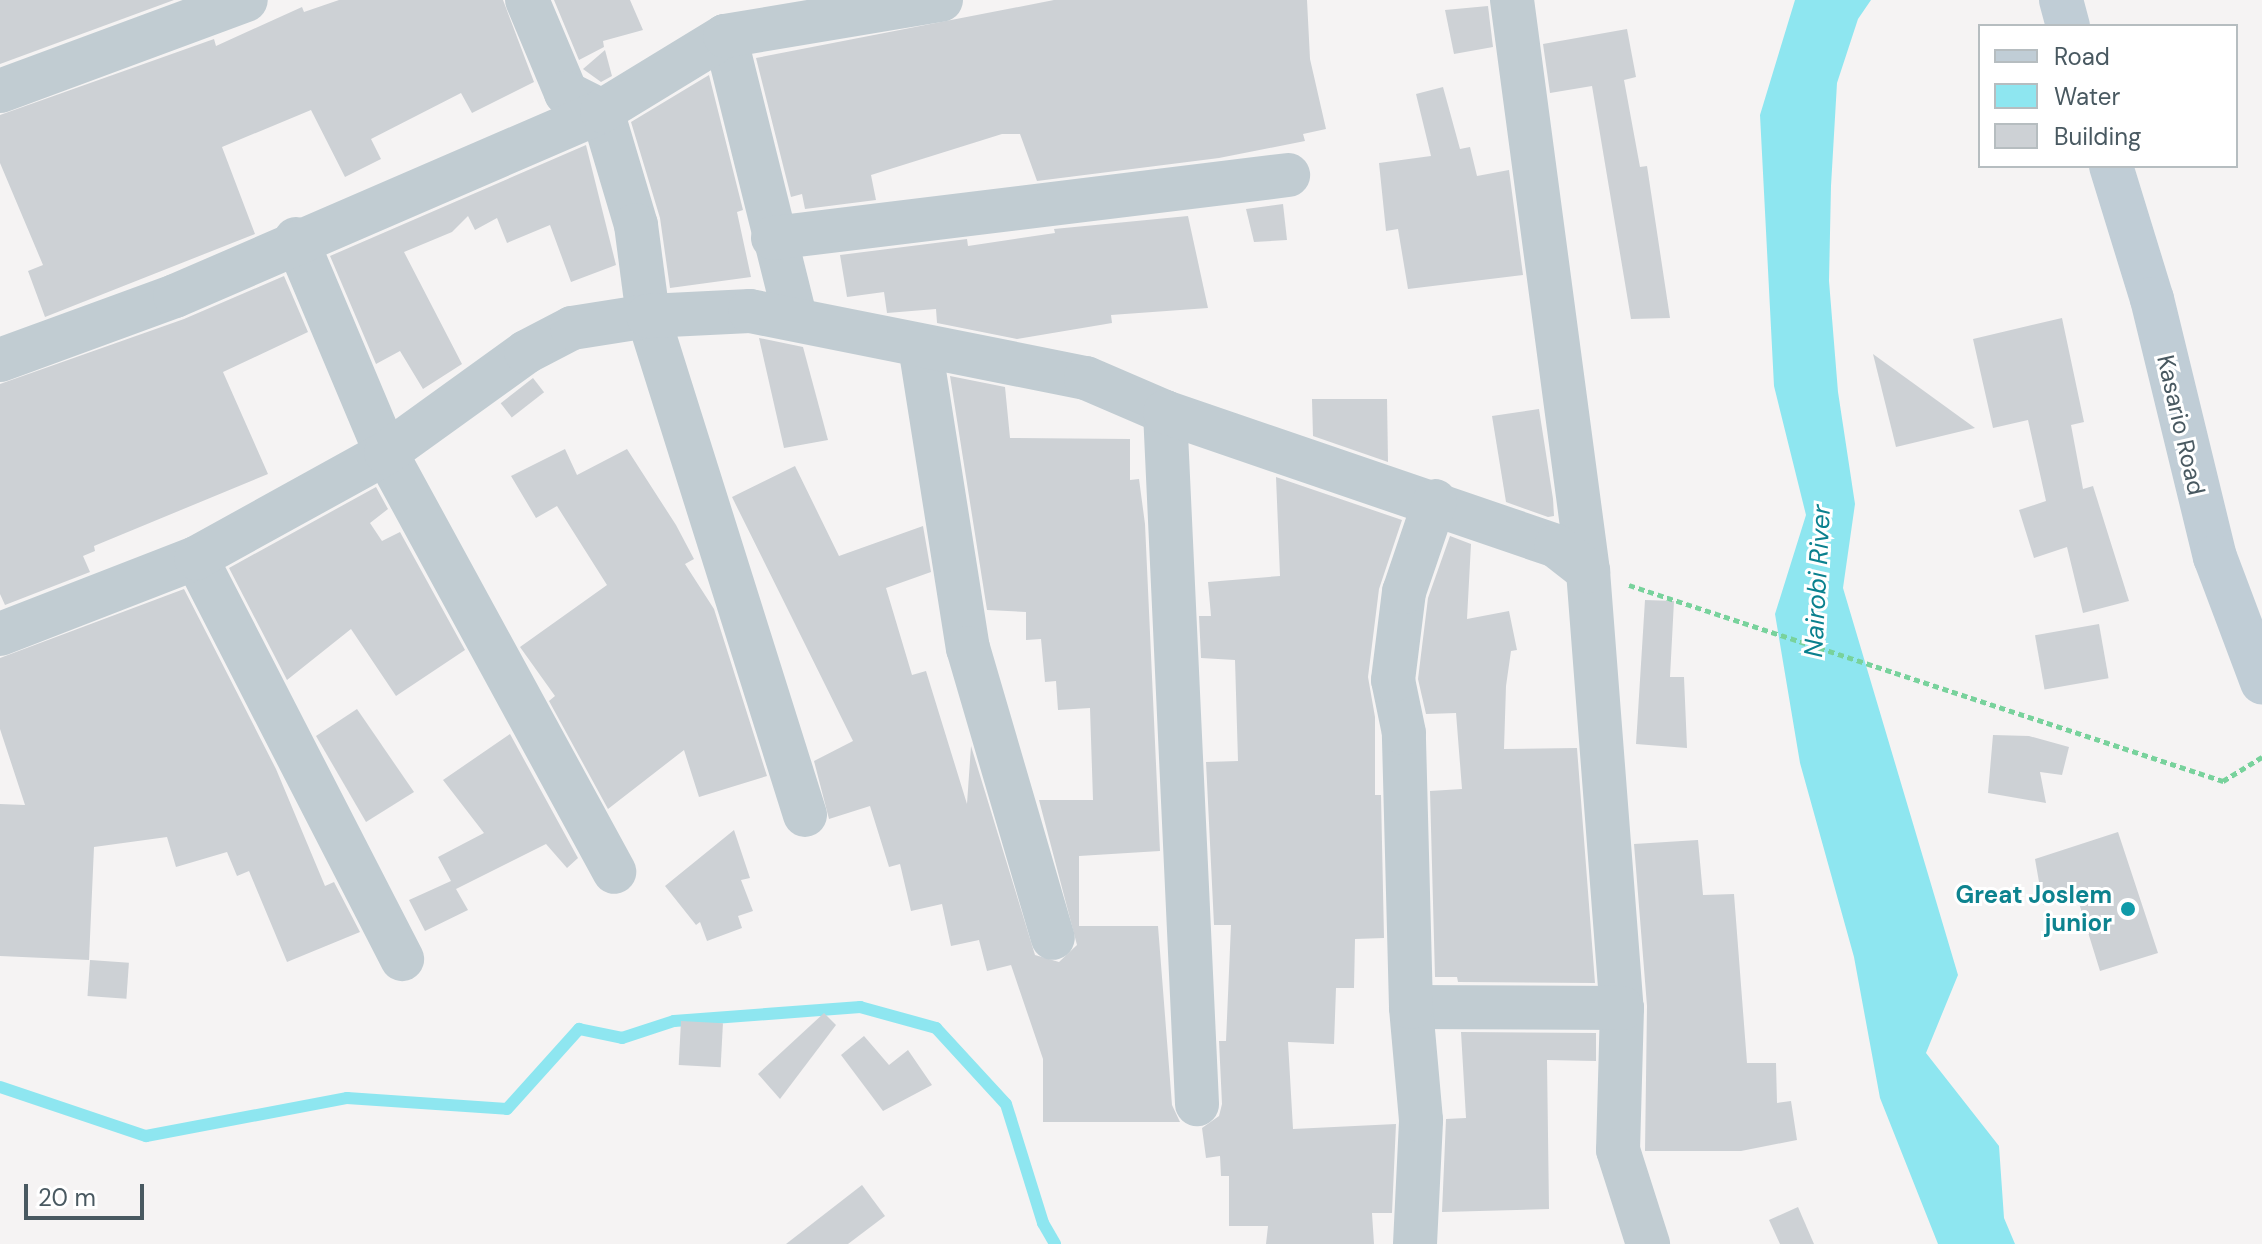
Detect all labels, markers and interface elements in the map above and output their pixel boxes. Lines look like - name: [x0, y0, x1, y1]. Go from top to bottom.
- legend: [1978, 24, 2238, 168]
- text: Road: [2054, 41, 2110, 72]
- text: Water: [2054, 81, 2120, 112]
- text: Building: [2054, 121, 2141, 152]
- street label: Kasario Road: [2151, 352, 2211, 498]
- water label: Nairobi River: [1798, 504, 1838, 658]
- place label: Great Joslem junior: [1955, 881, 2112, 937]
- marker: Great Joslem junior: [2119, 900, 2137, 918]
- scale bar: [28, 1168, 148, 1218]
- text: 20 m: [38, 1182, 96, 1213]

